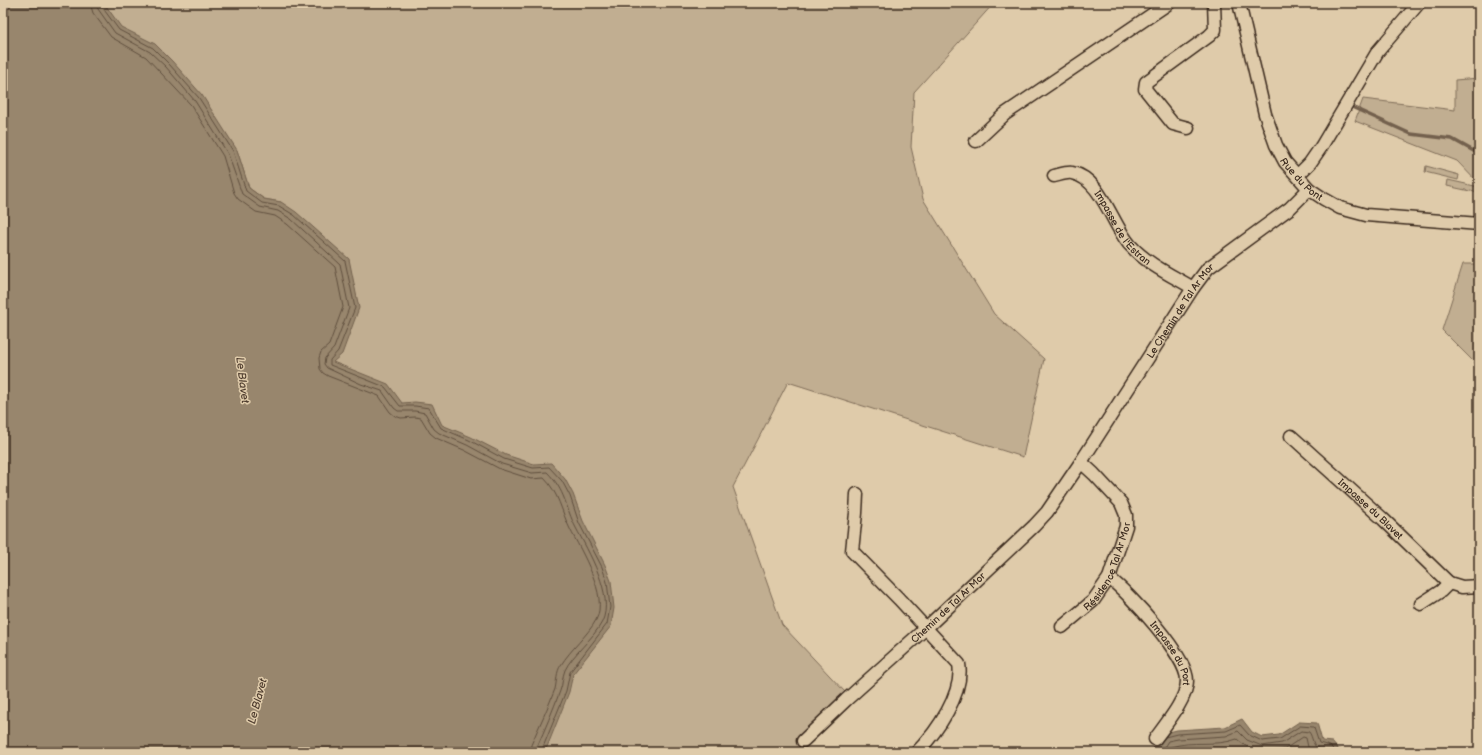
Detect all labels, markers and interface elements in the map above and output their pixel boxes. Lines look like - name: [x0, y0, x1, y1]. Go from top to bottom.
- street label: Rue du Pont: [1277, 156, 1325, 203]
- street label: Impasse de l'Estran: [1092, 188, 1153, 268]
- street label: Le Chemin de Tal Ar Mor: [1144, 261, 1216, 361]
- water label: Le Blavet: [233, 356, 252, 404]
- street label: Impasse du Blavet: [1335, 477, 1405, 542]
- street label: Résidence Tal Ar Mor: [1081, 522, 1133, 614]
- street label: Chemin de Tal Ar Mor: [909, 570, 988, 646]
- street label: Impasse du Port: [1147, 619, 1192, 686]
- water label: Le Blavet: [245, 676, 270, 725]

